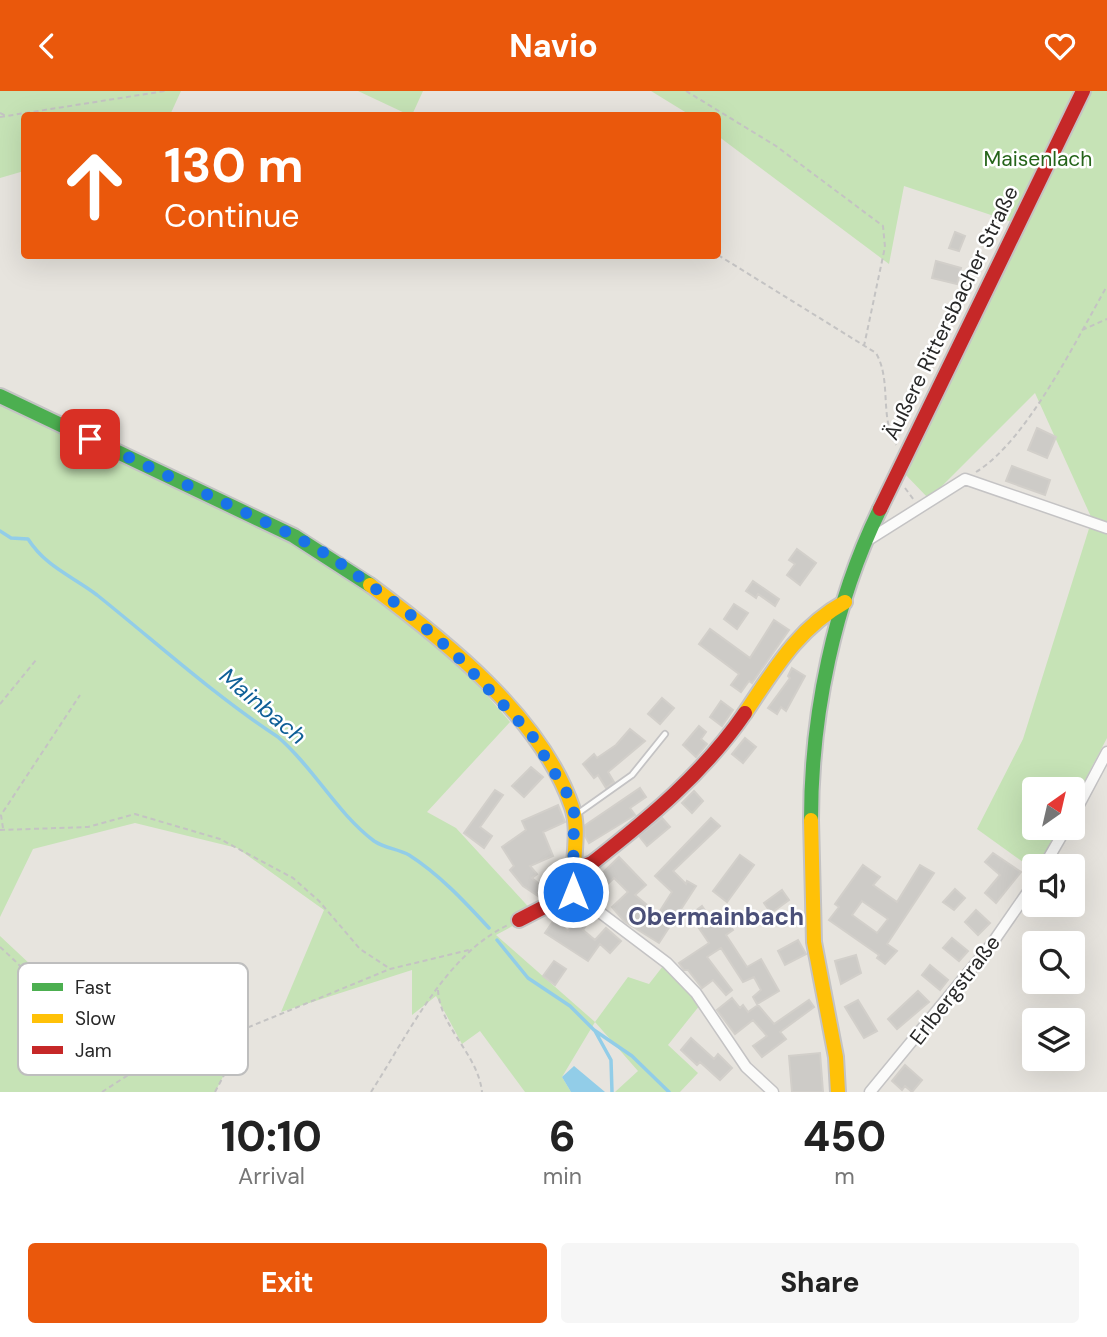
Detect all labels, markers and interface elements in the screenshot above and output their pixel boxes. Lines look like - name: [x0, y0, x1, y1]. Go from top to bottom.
- text: Navio: [509, 25, 598, 67]
- icon: back: [28, 27, 66, 65]
- icon: heart: [1041, 27, 1079, 65]
- text: 130 m: [164, 133, 304, 197]
- icon: ahead: [49, 140, 140, 231]
- park label: Maisenlach: [984, 145, 1092, 173]
- street label: Äußere Rittersbacher Straße: [877, 181, 1025, 445]
- text: Continue: [164, 195, 299, 237]
- pin: [60, 409, 120, 469]
- icon: arrive: [71, 420, 109, 458]
- water label: Mainbach: [213, 661, 313, 751]
- north arrow: [1022, 777, 1085, 840]
- map controls: [1022, 777, 1085, 1071]
- button: sound: [1022, 854, 1085, 917]
- position arrow: [536, 855, 610, 929]
- district label: Obermainbach: [628, 901, 804, 932]
- street label: Erlbergstraße: [903, 929, 1007, 1050]
- button: search: [1022, 931, 1085, 994]
- legend: [18, 963, 248, 1075]
- text: Fast: [75, 975, 111, 1000]
- text: Slow: [75, 1006, 116, 1031]
- button: layers: [1022, 1008, 1085, 1071]
- text: Jam: [75, 1038, 112, 1063]
- text: 10:10: [221, 1109, 322, 1164]
- text: 6: [549, 1109, 576, 1164]
- text: 450: [803, 1109, 886, 1164]
- text: Arrival: [238, 1161, 305, 1191]
- text: min: [543, 1161, 582, 1191]
- text: m: [834, 1161, 855, 1191]
- button: Exit: [28, 1243, 547, 1323]
- button: Share: [561, 1243, 1079, 1323]

